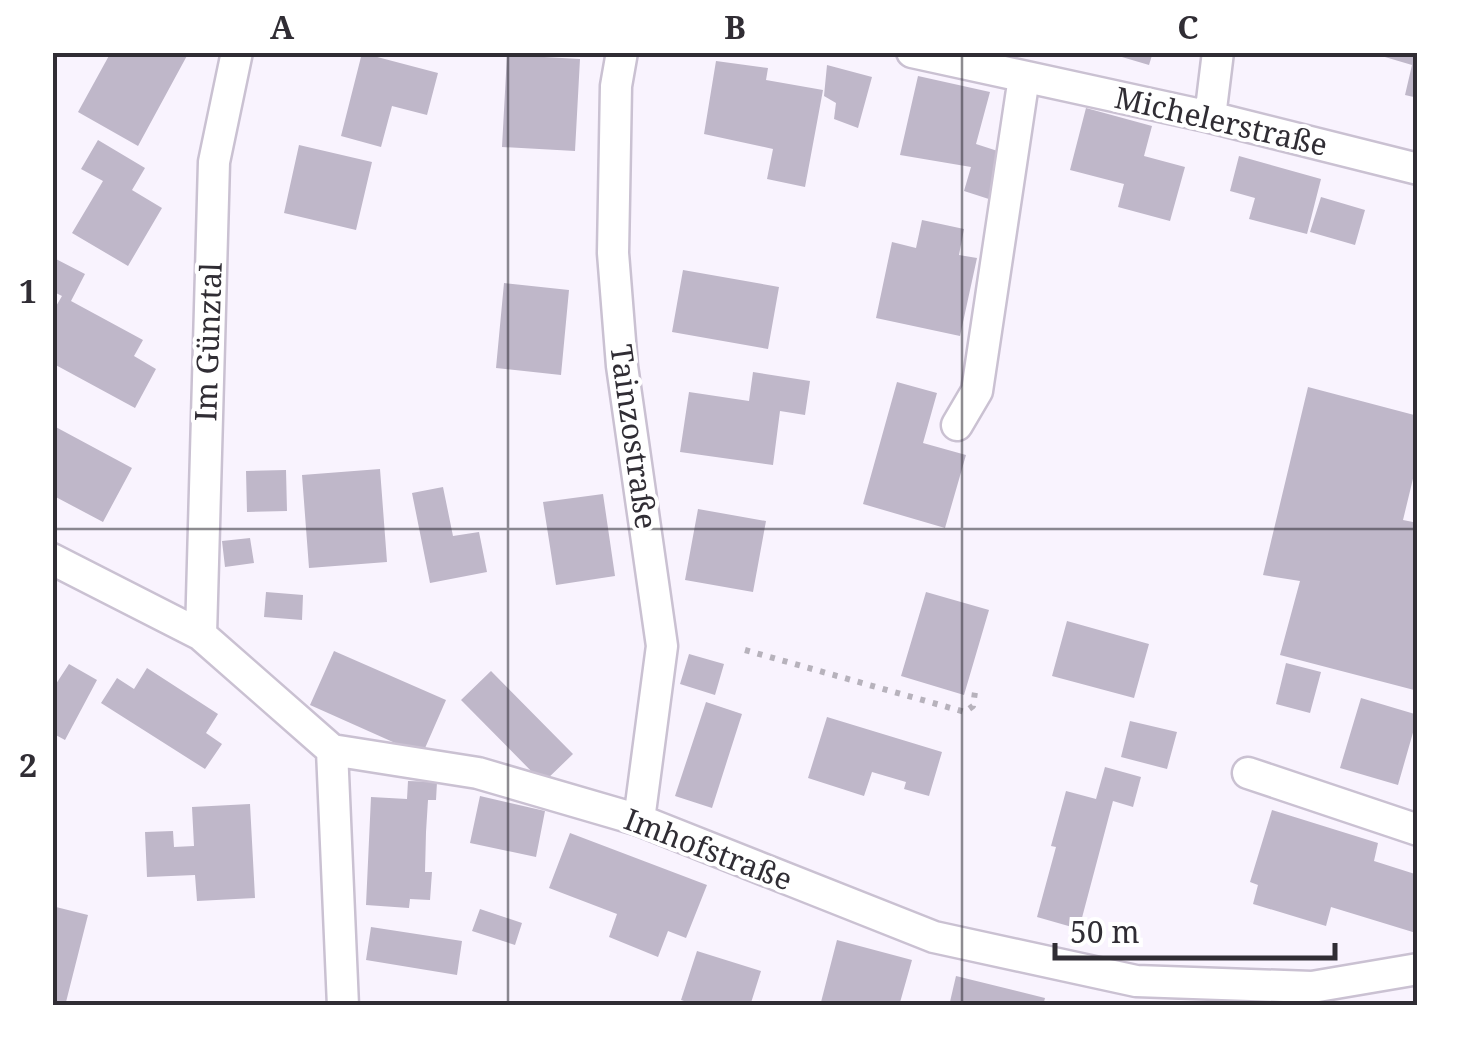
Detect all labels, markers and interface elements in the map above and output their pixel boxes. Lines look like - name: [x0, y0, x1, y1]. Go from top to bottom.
- text: A: [270, 5, 295, 48]
- text: B: [724, 5, 746, 48]
- text: C: [1177, 5, 1199, 48]
- street label: Michelerstraße: [1111, 76, 1332, 165]
- street label: Im Günztal: [184, 262, 231, 422]
- text: 1: [19, 269, 37, 312]
- street label: Tainzostraße: [601, 342, 668, 532]
- text: 2: [19, 743, 37, 786]
- street label: Imhofstraße: [619, 798, 798, 899]
- scale bar: [1055, 898, 1335, 960]
- text: 50 m: [1070, 911, 1140, 952]

